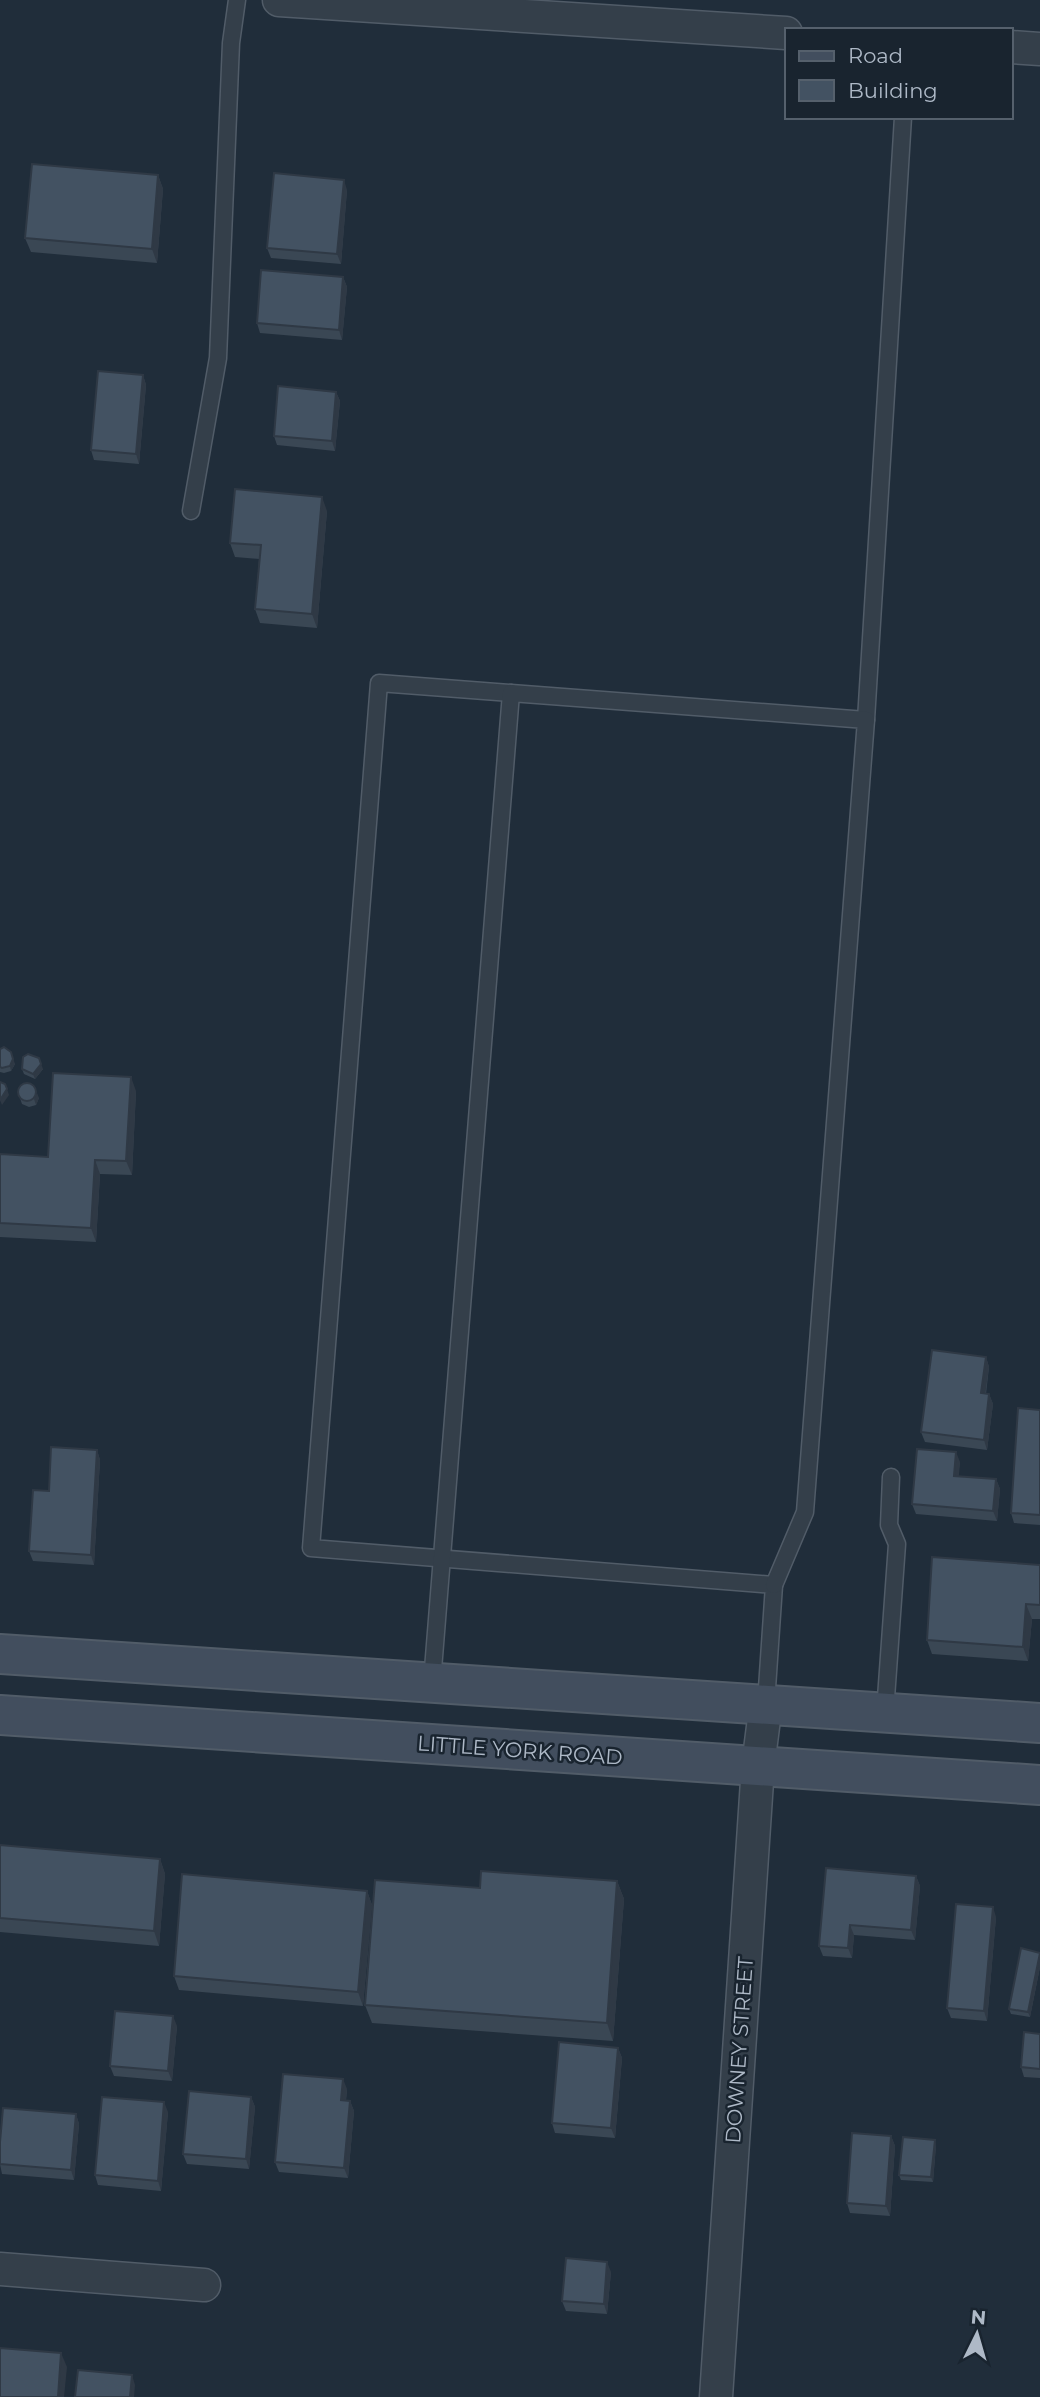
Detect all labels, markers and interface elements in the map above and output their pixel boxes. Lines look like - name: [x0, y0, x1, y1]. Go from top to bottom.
- legend: [785, 28, 1012, 119]
- text: Road: [848, 43, 903, 68]
- text: Building: [848, 78, 938, 103]
- street label: LITTLE YORK ROAD: [416, 1730, 624, 1770]
- street label: DOWNEY STREET: [720, 1956, 758, 2144]
- north arrow: [942, 2299, 1012, 2369]
- text: N: [970, 2305, 987, 2330]

